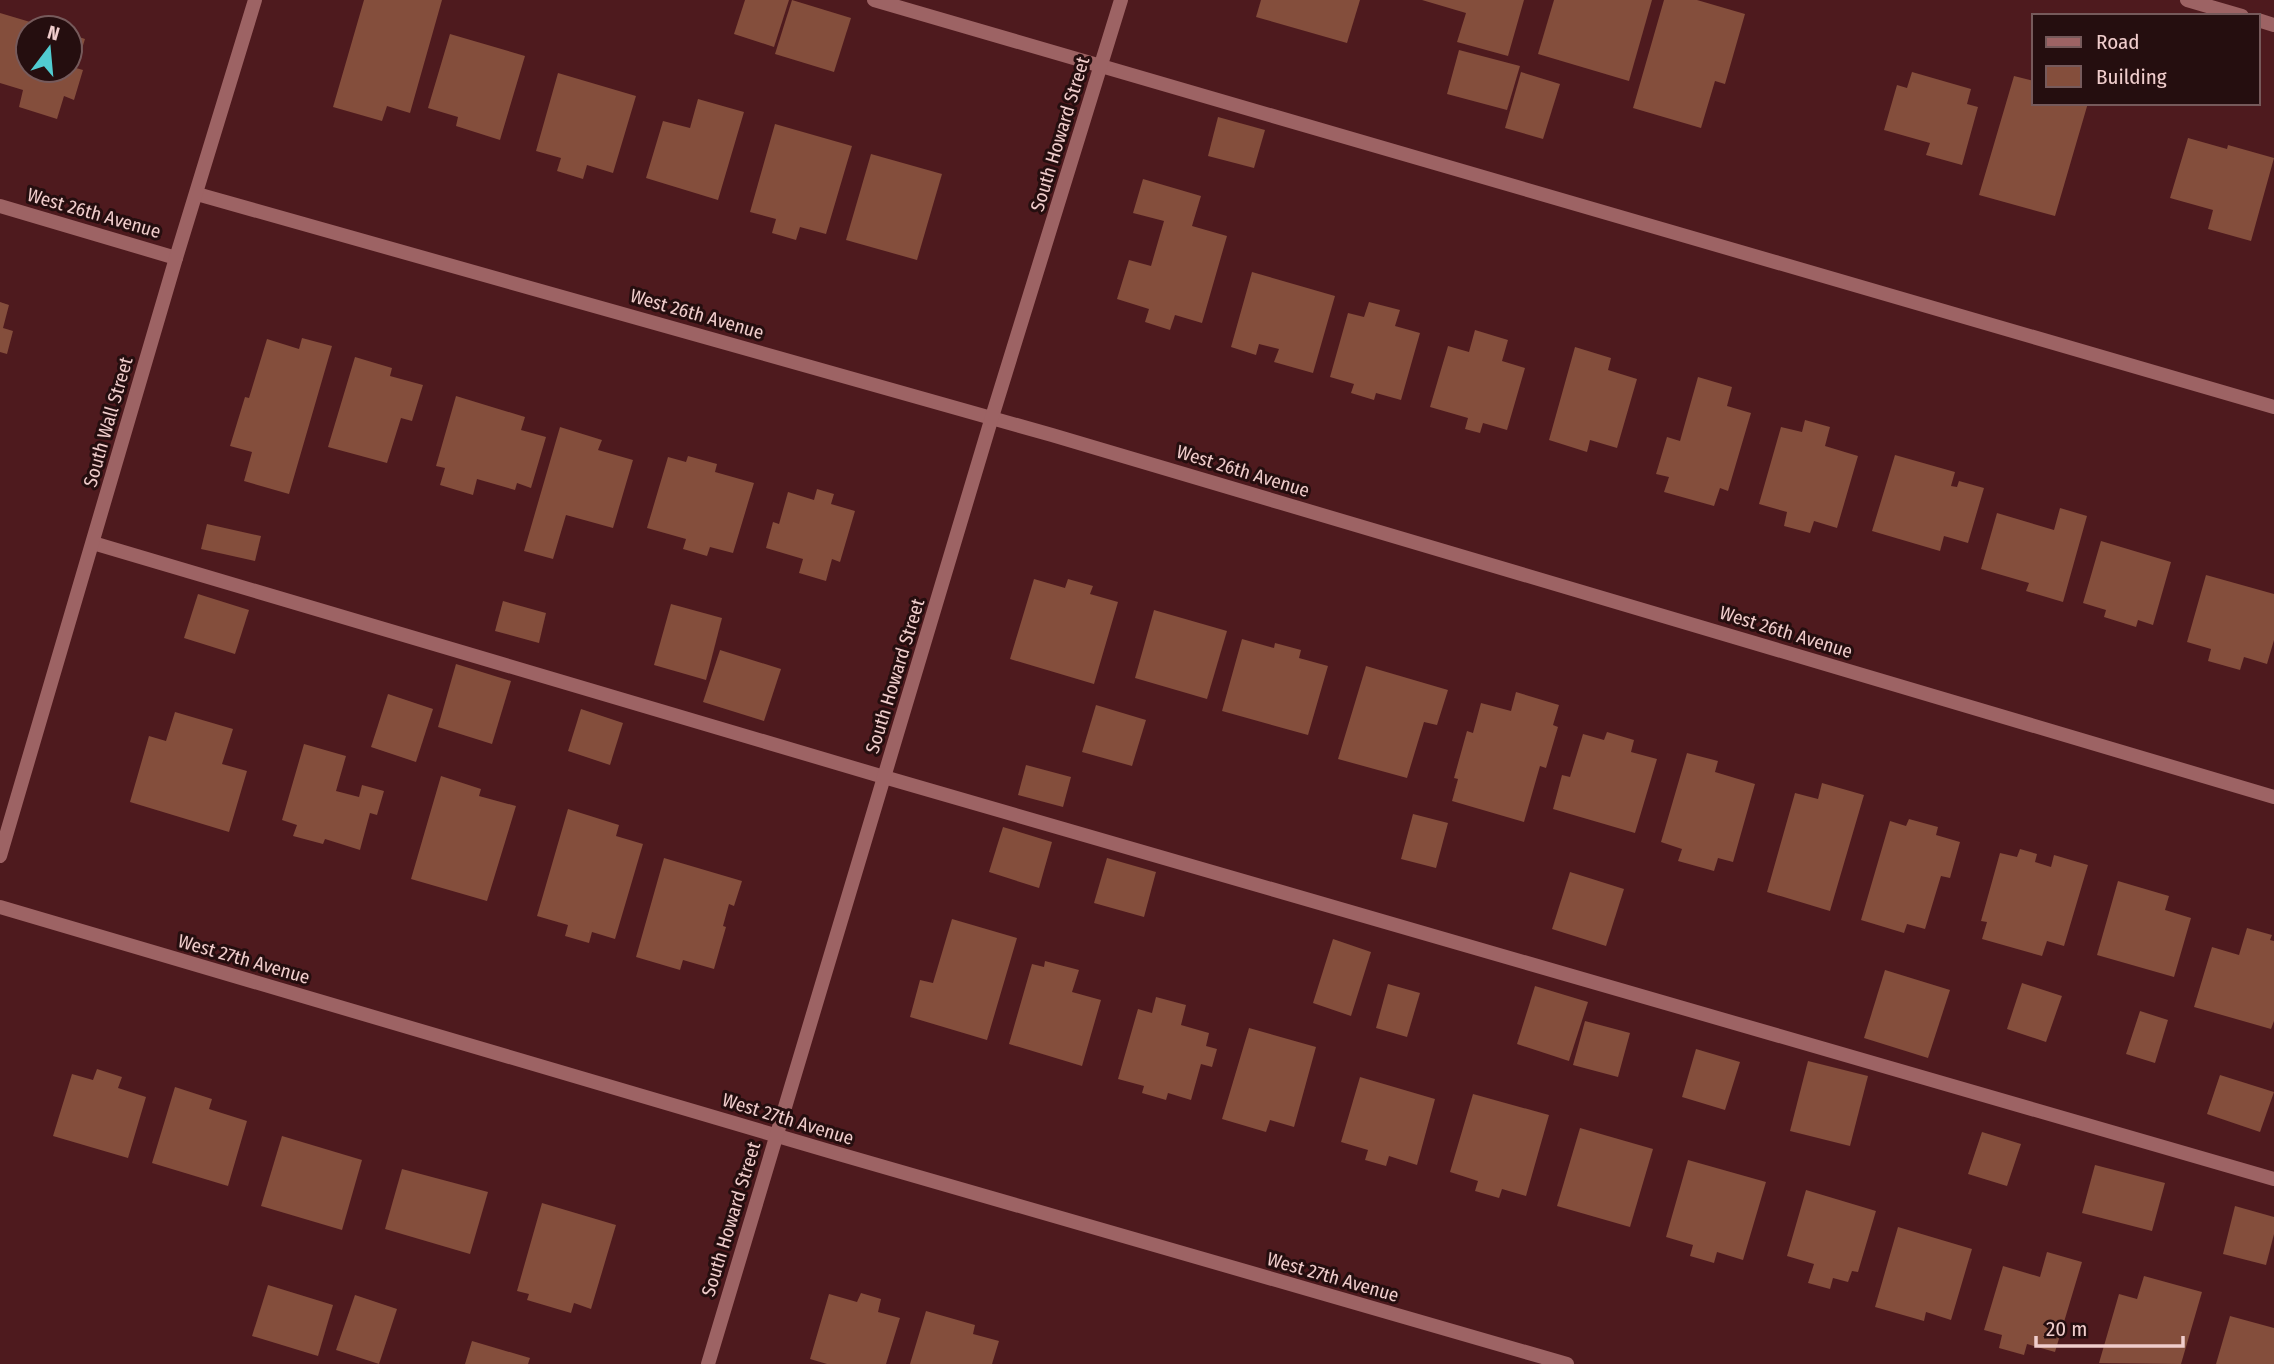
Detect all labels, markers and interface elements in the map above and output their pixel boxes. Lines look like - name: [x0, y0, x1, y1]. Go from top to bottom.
- north arrow: [14, 14, 84, 84]
- legend: [2032, 14, 2260, 105]
- text: N: [45, 21, 62, 46]
- text: Road: [2096, 29, 2140, 55]
- street label: South Howard Street: [1026, 53, 1095, 214]
- text: Building: [2096, 64, 2167, 90]
- street label: West 26th Avenue: [25, 183, 163, 243]
- street label: West 26th Avenue: [628, 284, 766, 344]
- street label: South Wall Street: [78, 354, 138, 490]
- street label: West 26th Avenue: [1174, 440, 1312, 502]
- street label: South Howard Street: [861, 595, 930, 756]
- street label: West 26th Avenue: [1717, 601, 1855, 663]
- street label: West 27th Avenue: [175, 929, 313, 989]
- street label: West 27th Avenue: [720, 1088, 856, 1150]
- street label: South Howard Street: [697, 1138, 766, 1299]
- street label: West 27th Avenue: [1264, 1247, 1402, 1307]
- scale bar: [2036, 1304, 2183, 1348]
- text: 20 m: [2046, 1316, 2087, 1342]

